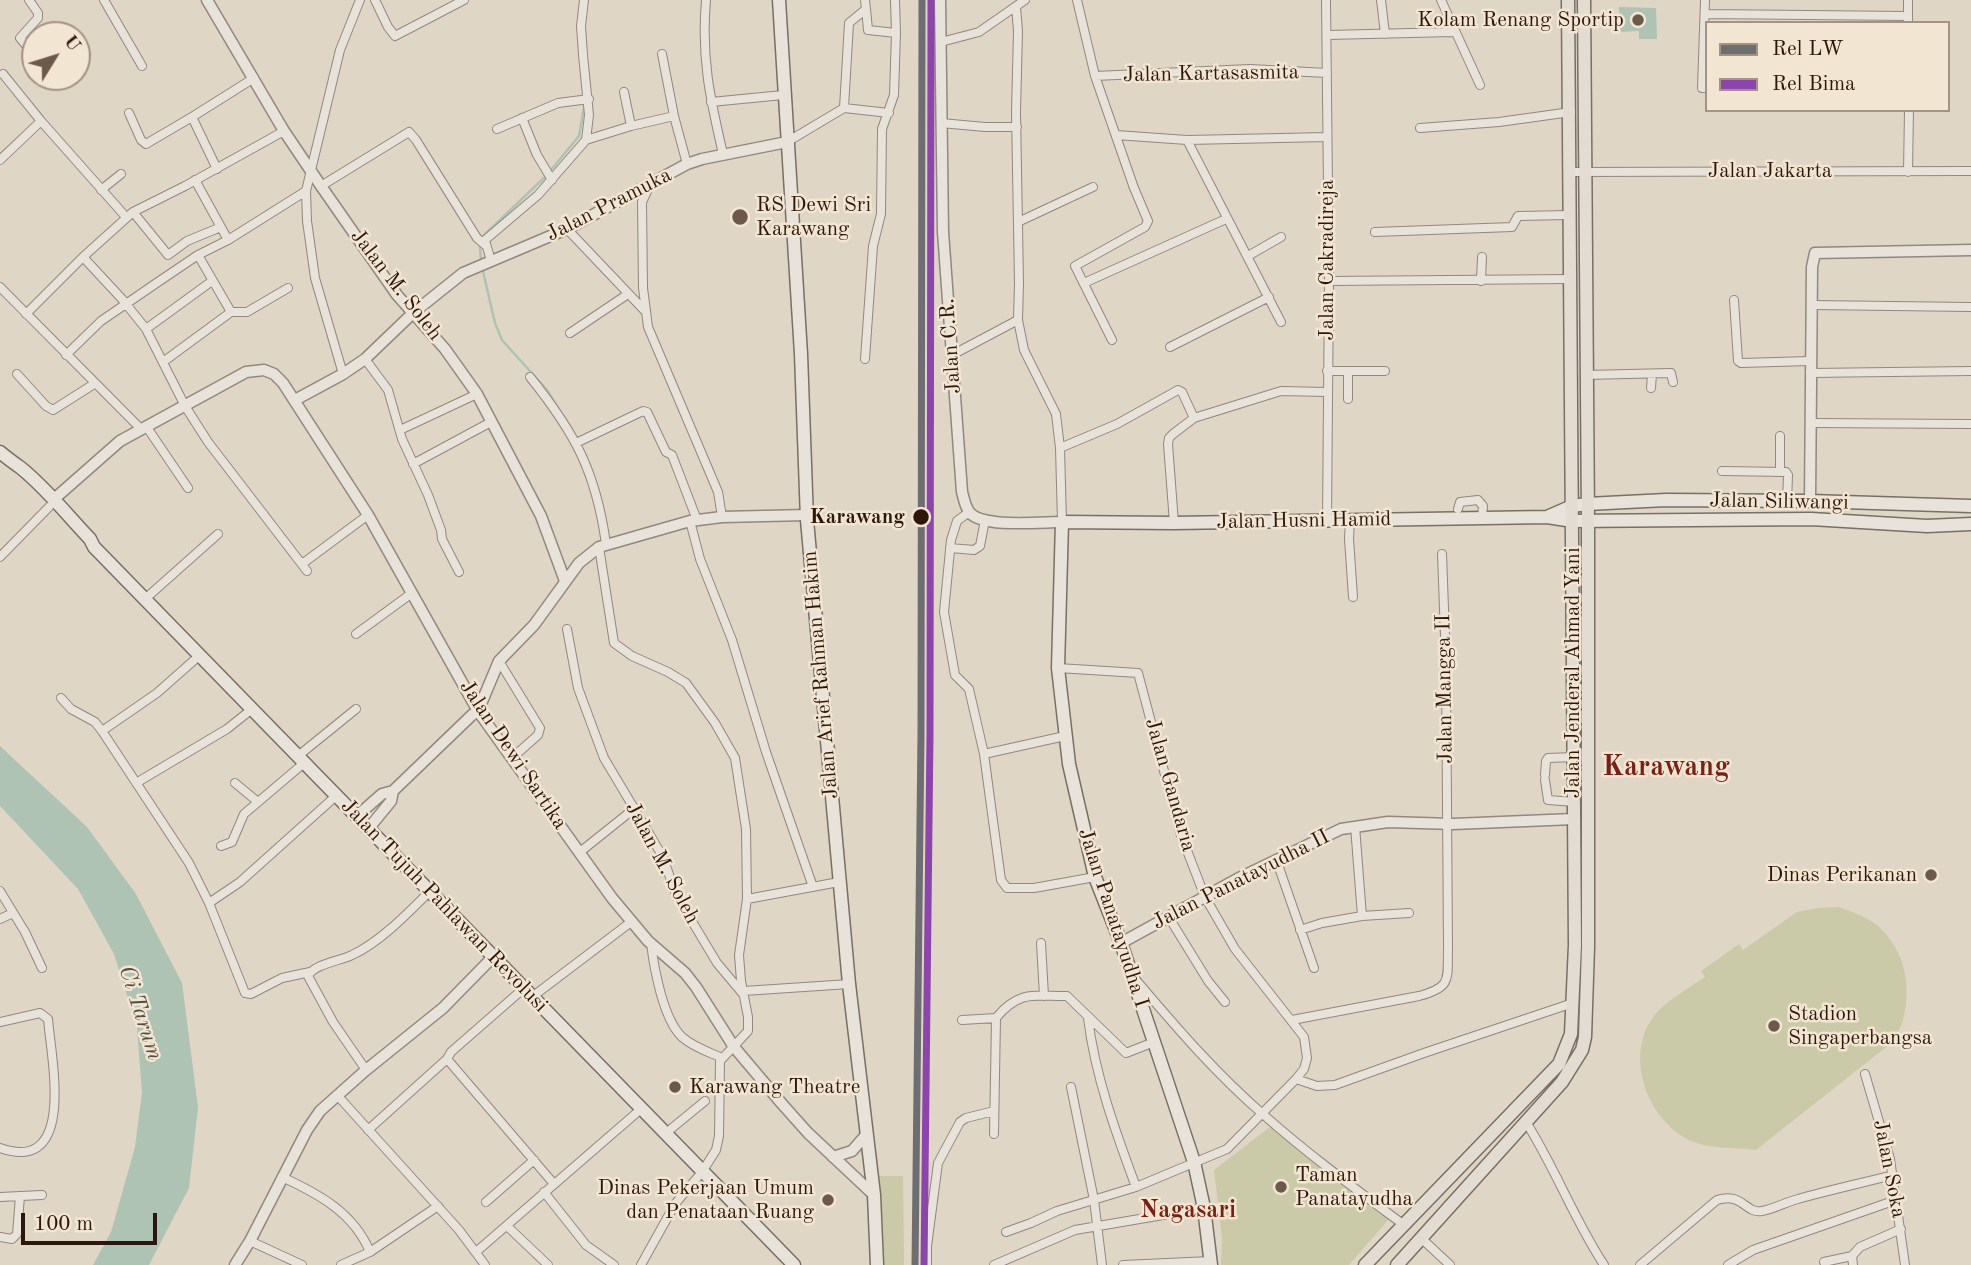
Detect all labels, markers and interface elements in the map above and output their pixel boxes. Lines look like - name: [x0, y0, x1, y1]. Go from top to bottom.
- place label: Kolam Renang Sportip: [1417, 7, 1624, 33]
- marker: Kolam Renang Sportip: [1630, 12, 1646, 28]
- north arrow: [21, 21, 91, 91]
- legend: [1705, 21, 1950, 112]
- text: U: [59, 32, 83, 56]
- text: Rel LW: [1772, 39, 1844, 60]
- street label: Jalan Kartasasmita: [1123, 60, 1299, 88]
- text: Rel Bima: [1772, 74, 1855, 95]
- street label: Jalan Jakarta: [1708, 158, 1832, 184]
- street label: Jalan Pramuka: [542, 163, 676, 247]
- street label: Jalan Cakradireja: [1314, 179, 1340, 341]
- place label: RS Dewi Sri Karawang: [756, 192, 871, 242]
- marker: RS Dewi Sri Karawang: [730, 207, 750, 227]
- street label: Jalan M. Soleh: [345, 224, 447, 346]
- street label: Jalan C.R.: [935, 297, 967, 395]
- street label: Jalan Siliwangi: [1709, 488, 1849, 516]
- place label: Karawang: [809, 504, 905, 530]
- marker: Karawang: [911, 507, 931, 527]
- street label: Jalan Husni Hamid: [1216, 507, 1392, 535]
- street label: Jalan Jenderal Ahmad Yani: [1560, 547, 1586, 799]
- street label: Jalan Arief Rahman Hakim: [798, 550, 844, 800]
- street label: Jalan Mangga II: [1431, 614, 1459, 764]
- street label: Jalan Dewi Sartika: [454, 675, 572, 835]
- street label: Jalan Gandaria: [1139, 715, 1201, 855]
- district label: Karawang: [1602, 751, 1730, 785]
- street label: Jalan Tujuh Pahlawan Revolusi: [335, 794, 553, 1018]
- street label: Jalan M. Soleh: [619, 798, 705, 928]
- street label: Jalan Panatayudha II: [1148, 824, 1334, 936]
- street label: Jalan Panatayudha I: [1072, 825, 1154, 1011]
- place label: Dinas Perikanan: [1767, 862, 1917, 888]
- marker: Dinas Perikanan: [1923, 867, 1939, 883]
- water label: Ci Tarum: [112, 962, 168, 1064]
- place label: Stadion Singaperbangsa: [1788, 1001, 1932, 1051]
- marker: Stadion Singaperbangsa: [1766, 1018, 1782, 1034]
- place label: Karawang Theatre: [689, 1074, 860, 1100]
- marker: Karawang Theatre: [667, 1079, 683, 1095]
- street label: Jalan Soka: [1867, 1118, 1911, 1220]
- place label: Taman Panatayudha: [1295, 1162, 1413, 1212]
- place label: Dinas Pekerjaan Umum dan Penataan Ruang: [598, 1175, 814, 1225]
- marker: Taman Panatayudha: [1273, 1179, 1289, 1195]
- marker: Dinas Pekerjaan Umum dan Penataan Ruang: [820, 1192, 836, 1208]
- district label: Nagasari: [1140, 1197, 1236, 1225]
- scale bar: [24, 1198, 161, 1242]
- text: 100 m: [34, 1214, 93, 1235]

